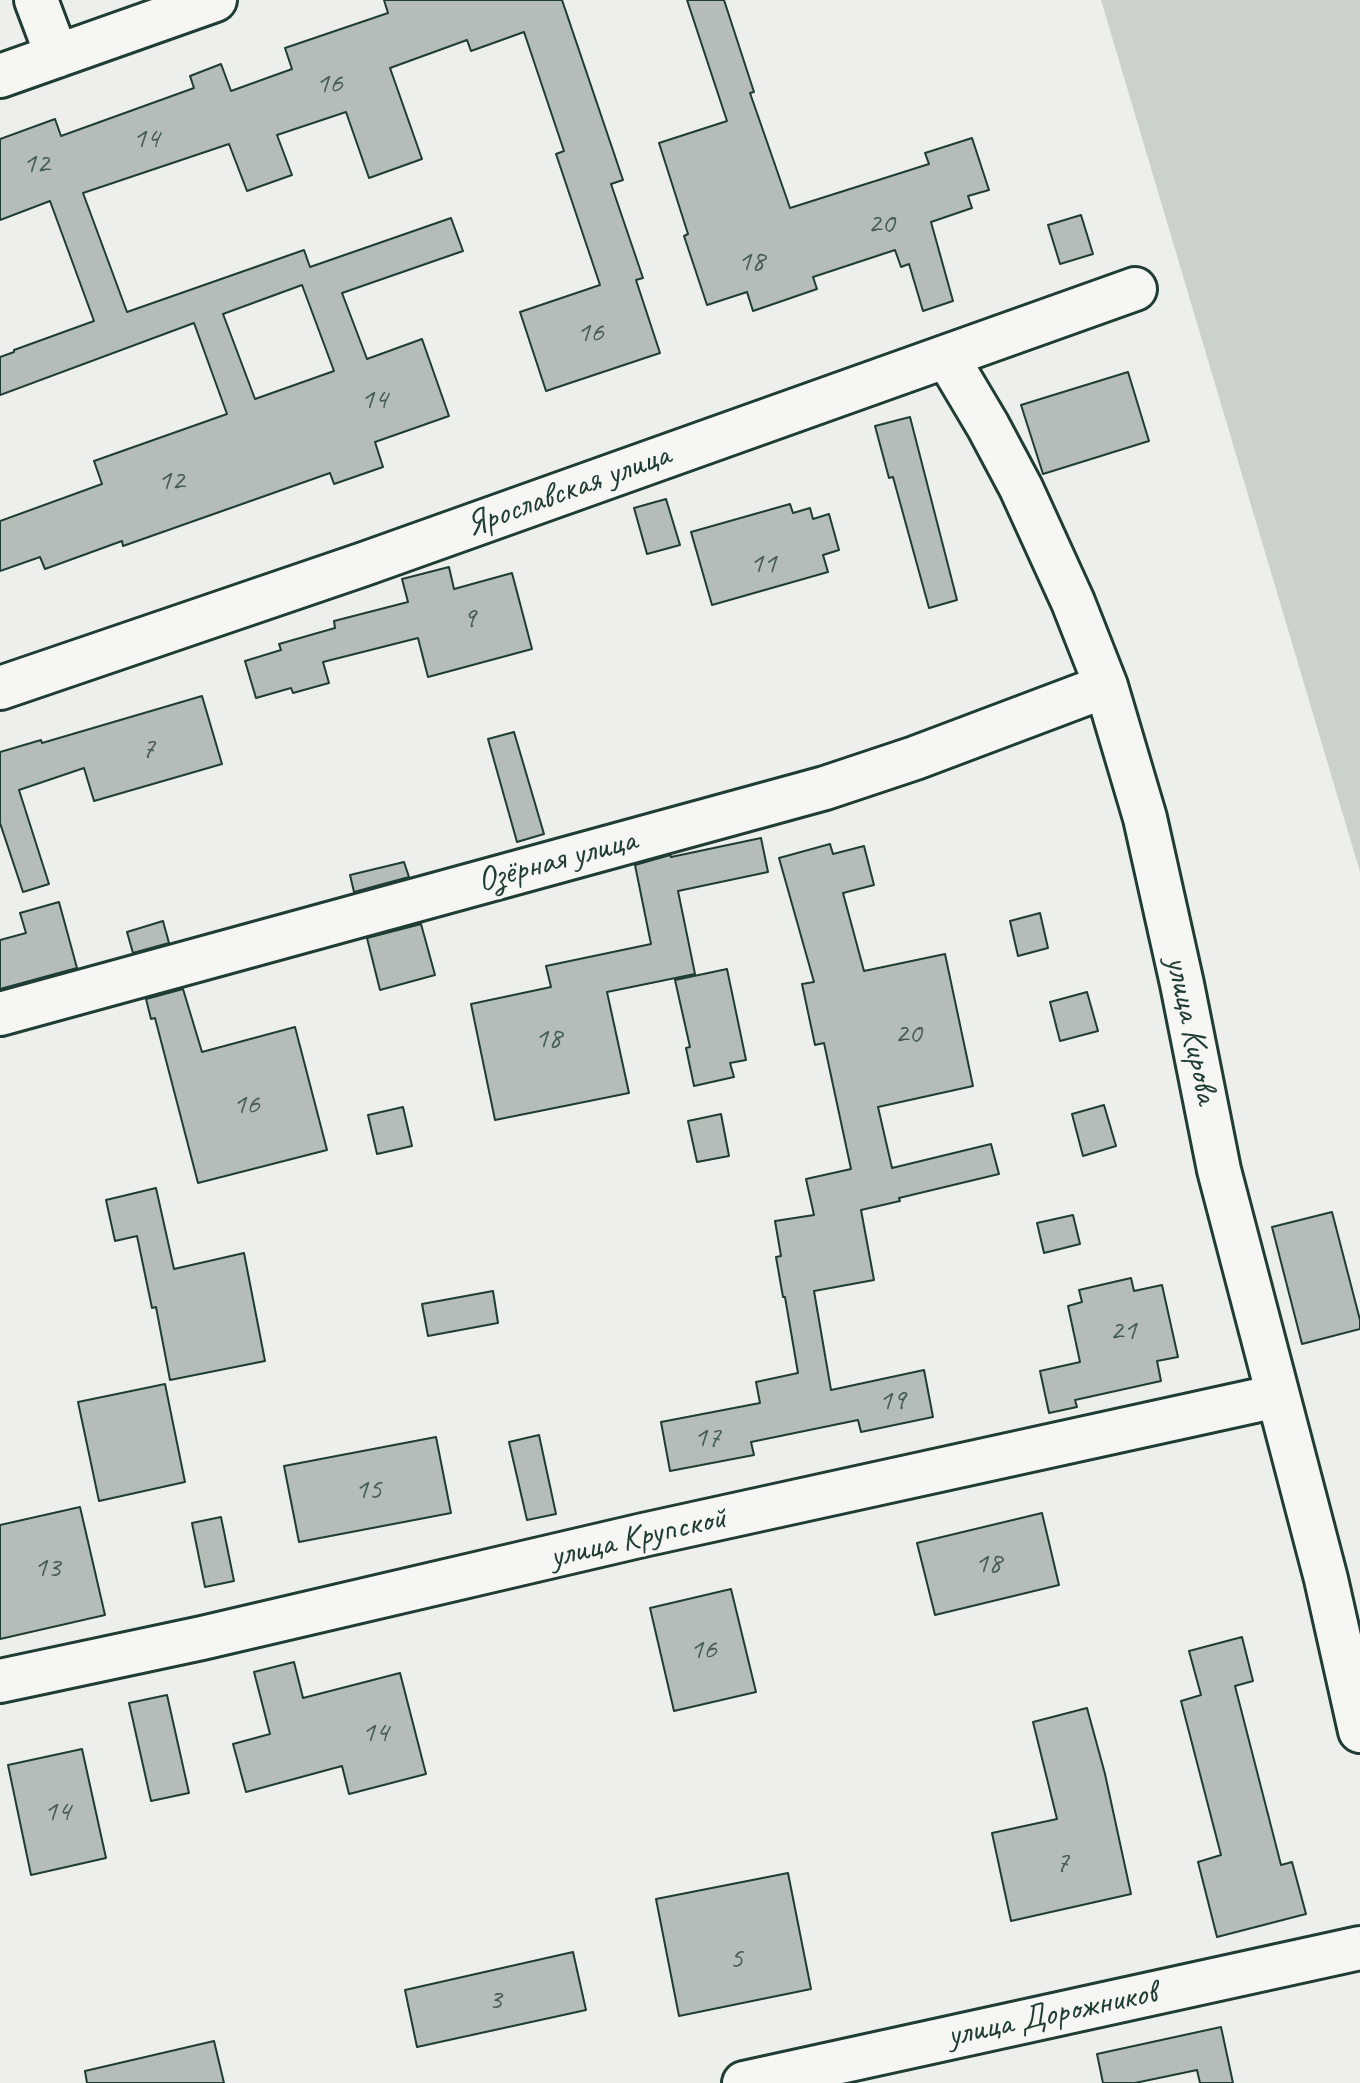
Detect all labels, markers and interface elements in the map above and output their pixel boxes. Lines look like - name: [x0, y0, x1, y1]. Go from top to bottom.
- house number: 16: [316, 66, 342, 102]
- house number: 14: [133, 121, 159, 157]
- house number: 12: [23, 146, 49, 182]
- house number: 20: [868, 206, 894, 242]
- house number: 18: [738, 244, 764, 280]
- house number: 16: [577, 315, 603, 351]
- house number: 14: [361, 382, 387, 418]
- street label: Ярославская улица: [460, 435, 676, 547]
- house number: 12: [158, 463, 184, 499]
- house number: 11: [750, 546, 776, 582]
- house number: 9: [462, 601, 476, 637]
- house number: 7: [141, 731, 155, 767]
- street label: Озёрная улица: [473, 820, 641, 902]
- street label: улица Кирова: [1155, 953, 1227, 1107]
- house number: 20: [895, 1016, 921, 1052]
- house number: 18: [535, 1021, 561, 1057]
- house number: 16: [233, 1087, 259, 1123]
- house number: 21: [1110, 1313, 1136, 1349]
- house number: 19: [879, 1383, 905, 1419]
- house number: 17: [694, 1420, 720, 1456]
- house number: 15: [355, 1472, 381, 1508]
- street label: улица Крупской: [546, 1498, 730, 1578]
- house number: 18: [975, 1546, 1001, 1582]
- house number: 13: [34, 1550, 60, 1586]
- house number: 16: [690, 1632, 716, 1668]
- house number: 14: [362, 1715, 388, 1751]
- house number: 14: [44, 1794, 70, 1830]
- house number: 7: [1055, 1845, 1069, 1881]
- house number: 5: [729, 1941, 743, 1977]
- street label: улица Дорожников: [944, 1973, 1160, 2057]
- house number: 3: [488, 1982, 502, 2018]

